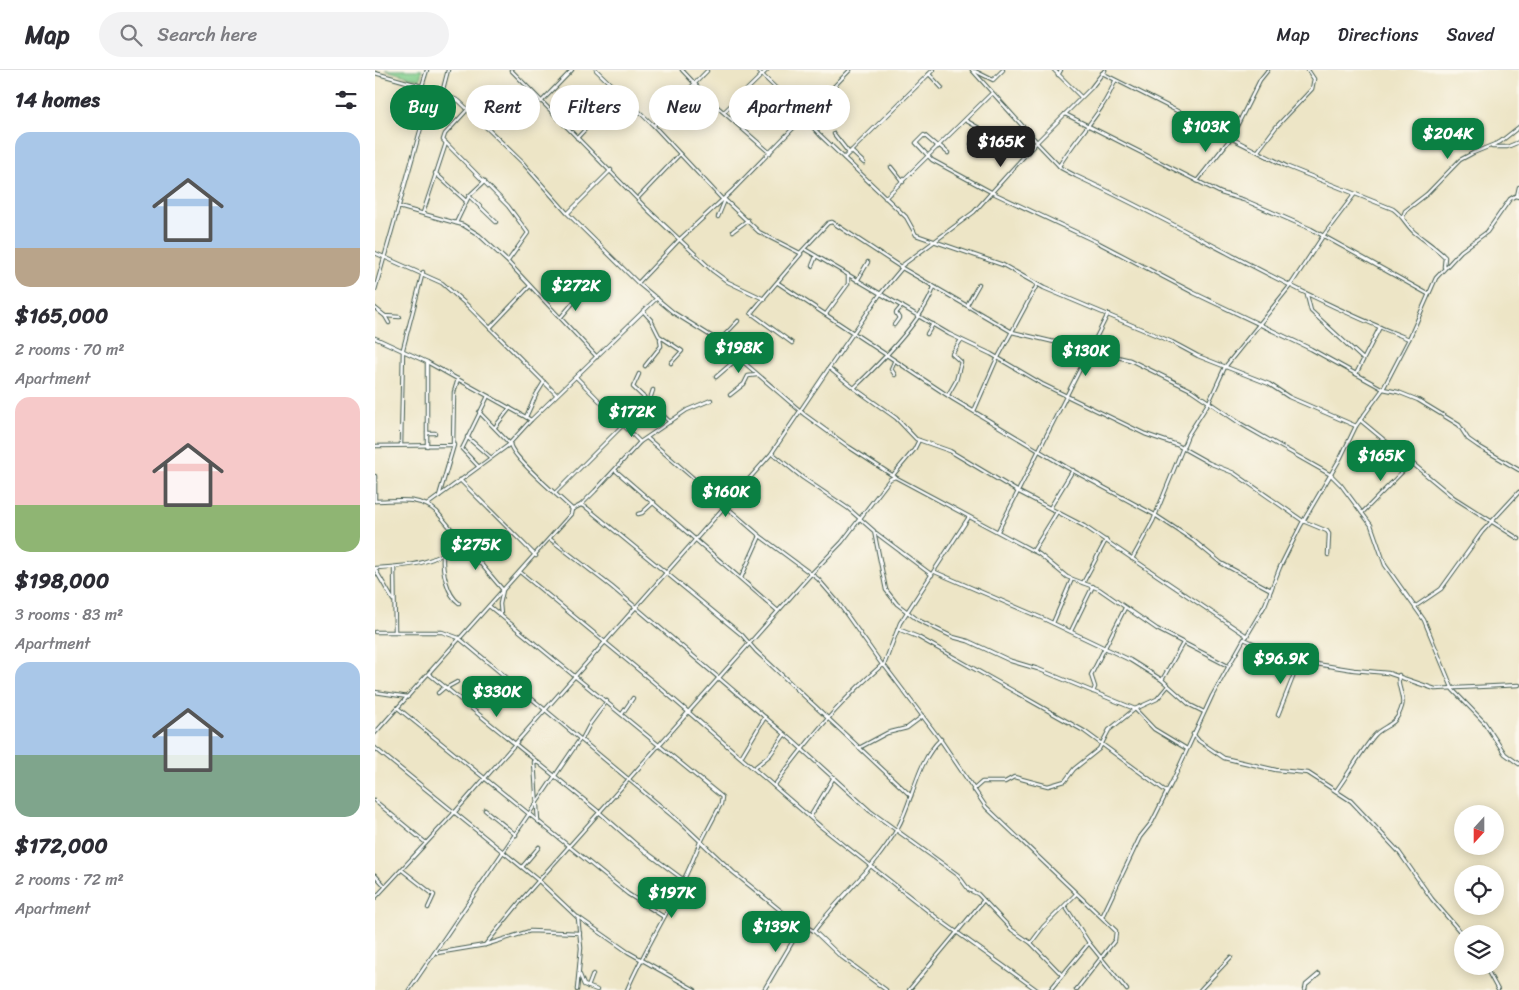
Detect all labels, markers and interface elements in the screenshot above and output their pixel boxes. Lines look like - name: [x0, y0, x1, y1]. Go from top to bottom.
- search box: [99, 12, 449, 57]
- text: Map: [25, 14, 69, 56]
- text: Search here: [157, 18, 257, 51]
- text: Map: [1277, 19, 1310, 51]
- text: Directions: [1338, 19, 1419, 51]
- text: Saved: [1447, 19, 1494, 51]
- icon: search: [117, 21, 145, 49]
- text: 14 homes: [15, 81, 100, 119]
- chip: Buy: [390, 85, 456, 130]
- chip: Rent: [466, 85, 540, 130]
- chip: Filters: [550, 85, 639, 130]
- chip: New: [649, 85, 719, 130]
- chip: Apartment: [729, 85, 850, 130]
- icon: filters: [332, 86, 360, 114]
- pin: $103K: [1171, 111, 1241, 153]
- text: $103K: [1183, 112, 1229, 141]
- pin: $204K: [1413, 118, 1483, 160]
- text: $204K: [1423, 119, 1473, 148]
- pin: $165K: [966, 126, 1036, 168]
- text: $165K: [978, 127, 1024, 156]
- icon: home: [143, 165, 233, 255]
- pin: $272K: [541, 270, 611, 312]
- text: $272K: [552, 271, 600, 300]
- text: $165,000: [15, 297, 108, 335]
- pin: $198K: [704, 332, 774, 374]
- text: $198K: [716, 333, 762, 362]
- pin: $130K: [1051, 334, 1121, 377]
- text: 2 rooms · 70 m²: [15, 335, 125, 364]
- text: $130K: [1063, 336, 1109, 365]
- text: Apartment: [15, 364, 91, 393]
- pin: $172K: [597, 396, 667, 438]
- text: $172K: [609, 397, 655, 426]
- icon: home: [143, 430, 233, 520]
- pin: $165K: [1346, 440, 1416, 482]
- text: $165K: [1358, 441, 1404, 470]
- pin: $160K: [691, 476, 761, 518]
- text: $160K: [703, 477, 749, 506]
- pin: $275K: [441, 528, 511, 571]
- text: $275K: [452, 530, 500, 559]
- text: $198,000: [15, 562, 109, 600]
- text: 3 rooms · 83 m²: [15, 600, 123, 629]
- text: Apartment: [15, 629, 91, 658]
- pin: $96.9K: [1240, 642, 1322, 685]
- text: $96.9K: [1254, 644, 1308, 673]
- pin: $330K: [462, 676, 532, 718]
- text: $330K: [473, 677, 521, 706]
- icon: home: [143, 695, 233, 785]
- north arrow: [1454, 805, 1504, 855]
- map controls: [1454, 805, 1504, 975]
- text: $172,000: [15, 827, 108, 865]
- text: 2 rooms · 72 m²: [15, 865, 124, 894]
- button: locate: [1454, 865, 1504, 915]
- pin: $197K: [637, 876, 707, 919]
- text: $197K: [649, 878, 695, 907]
- text: Apartment: [15, 894, 91, 923]
- pin: $139K: [741, 910, 811, 953]
- text: $139K: [753, 912, 799, 941]
- button: layers: [1454, 925, 1504, 975]

